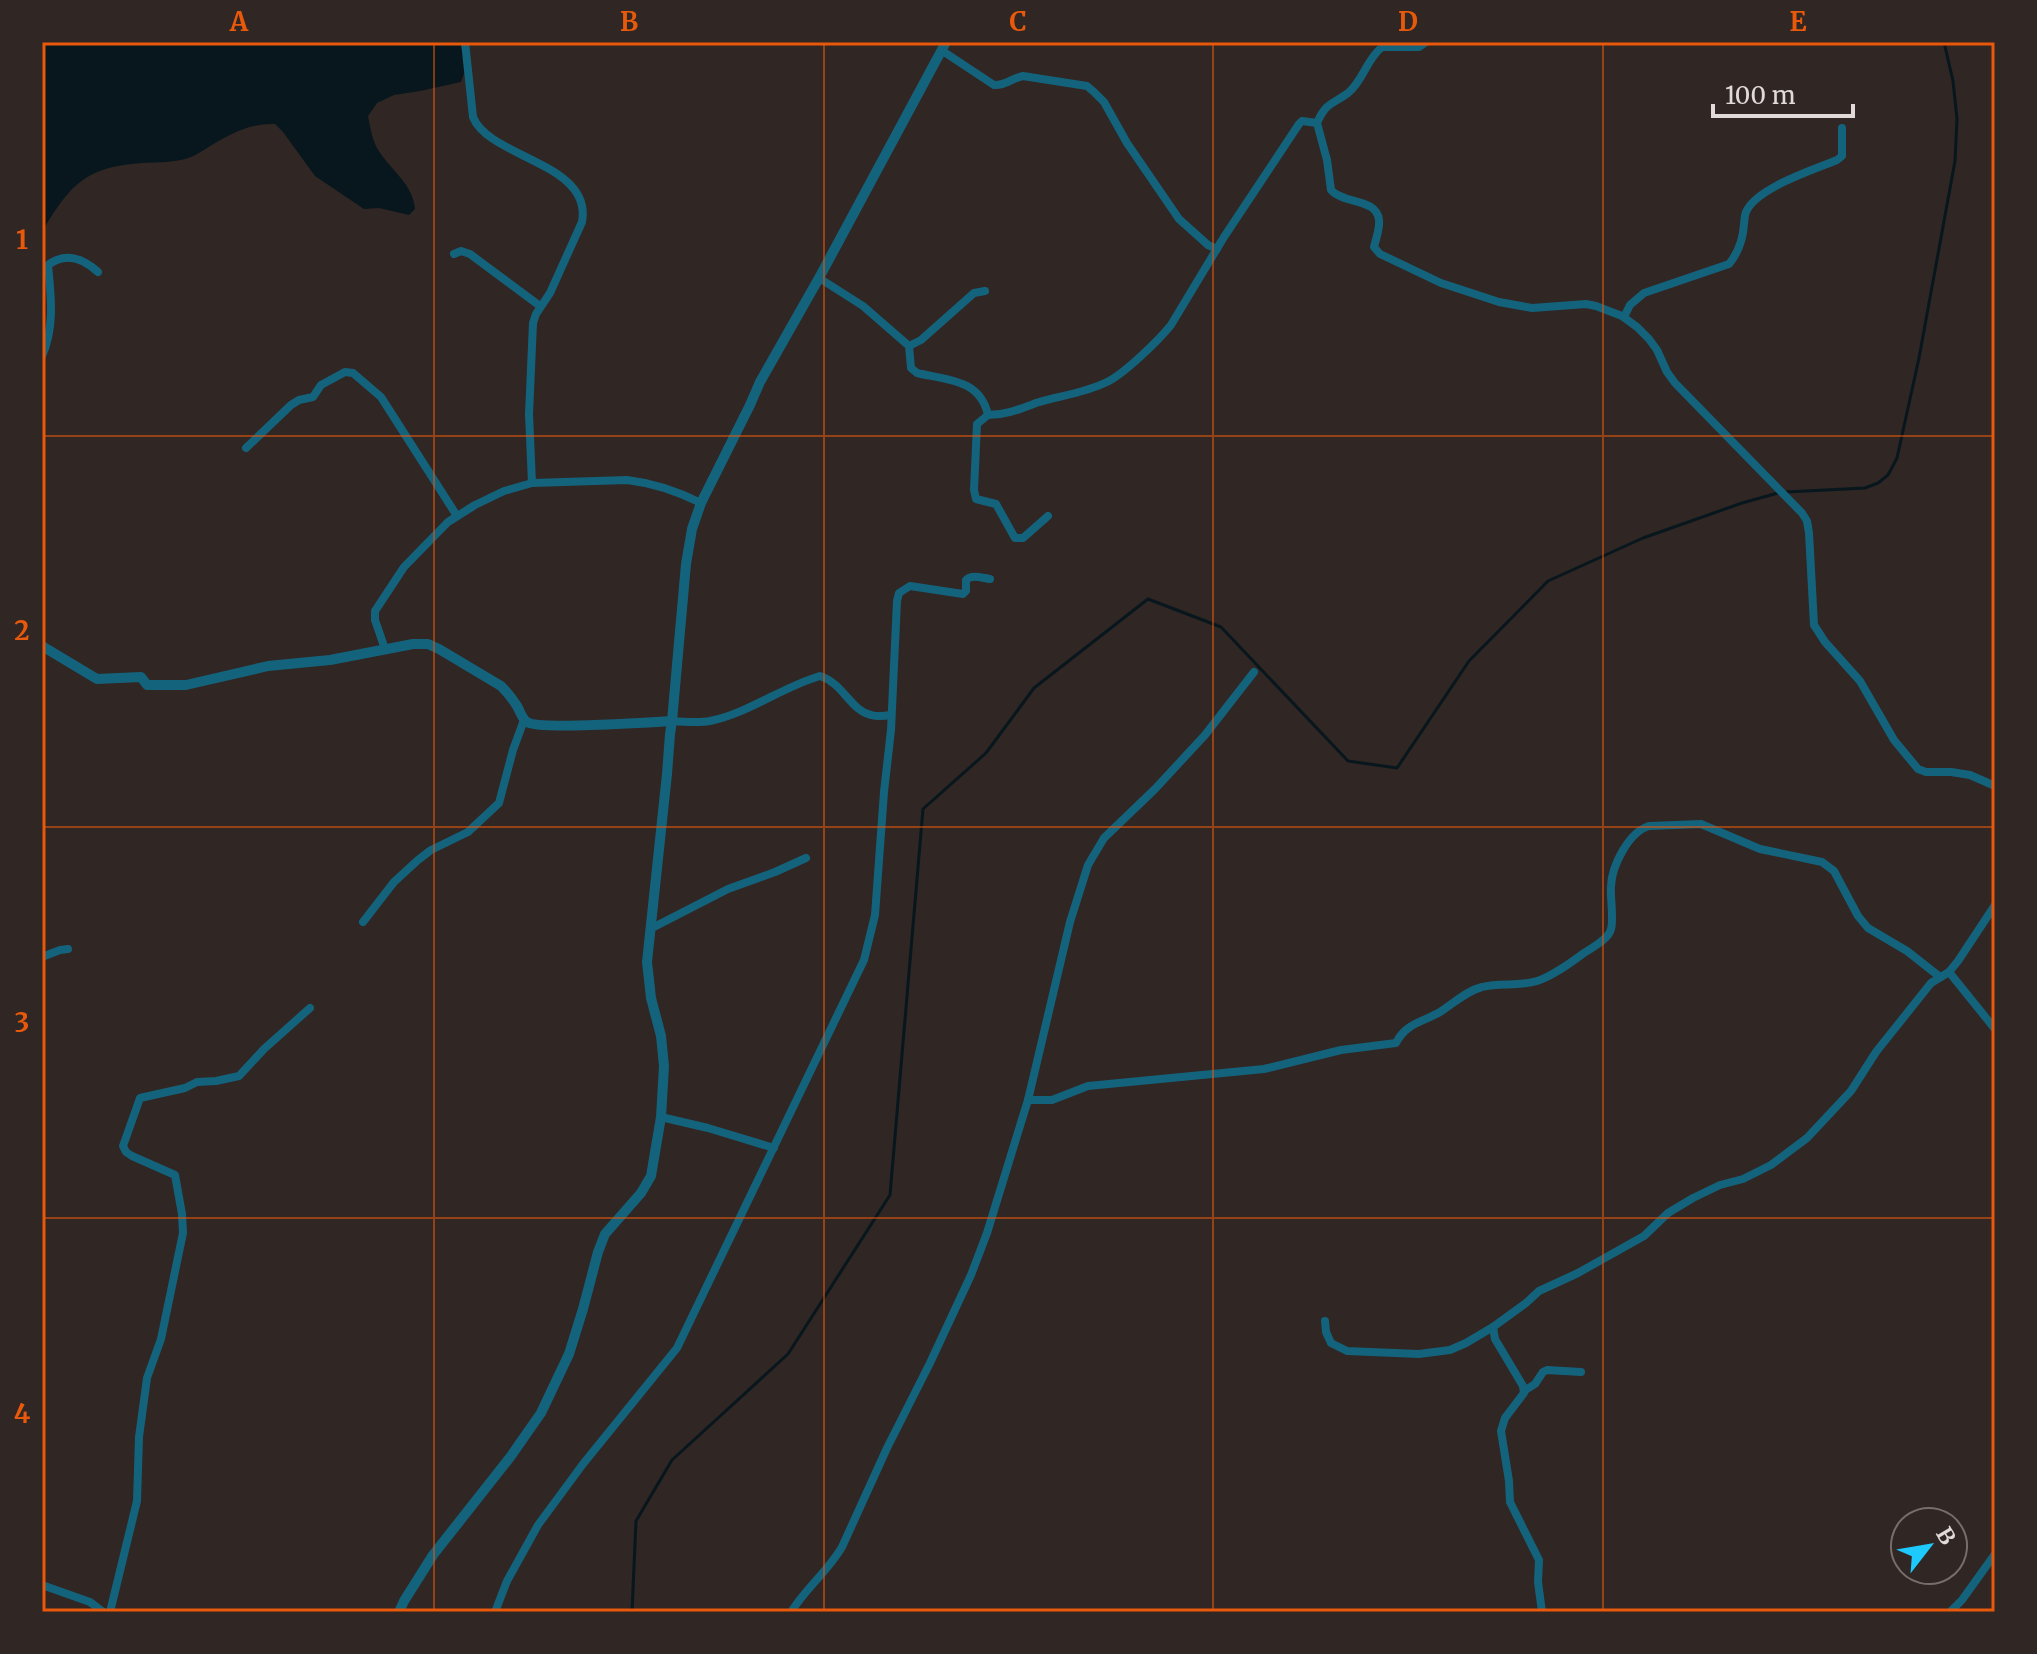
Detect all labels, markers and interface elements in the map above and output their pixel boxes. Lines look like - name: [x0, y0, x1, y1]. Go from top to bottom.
- text: A: [229, 5, 249, 38]
- text: B: [620, 5, 638, 38]
- text: C: [1009, 5, 1027, 38]
- text: D: [1398, 5, 1418, 38]
- text: E: [1790, 5, 1807, 38]
- scale bar: [1713, 68, 1853, 118]
- text: 100 m: [1725, 80, 1796, 111]
- text: 1: [16, 223, 28, 256]
- text: 2: [14, 614, 30, 647]
- text: 3: [15, 1006, 29, 1039]
- text: 4: [14, 1397, 31, 1430]
- north arrow: [1889, 1506, 1969, 1586]
- text: B: [1930, 1522, 1962, 1550]

